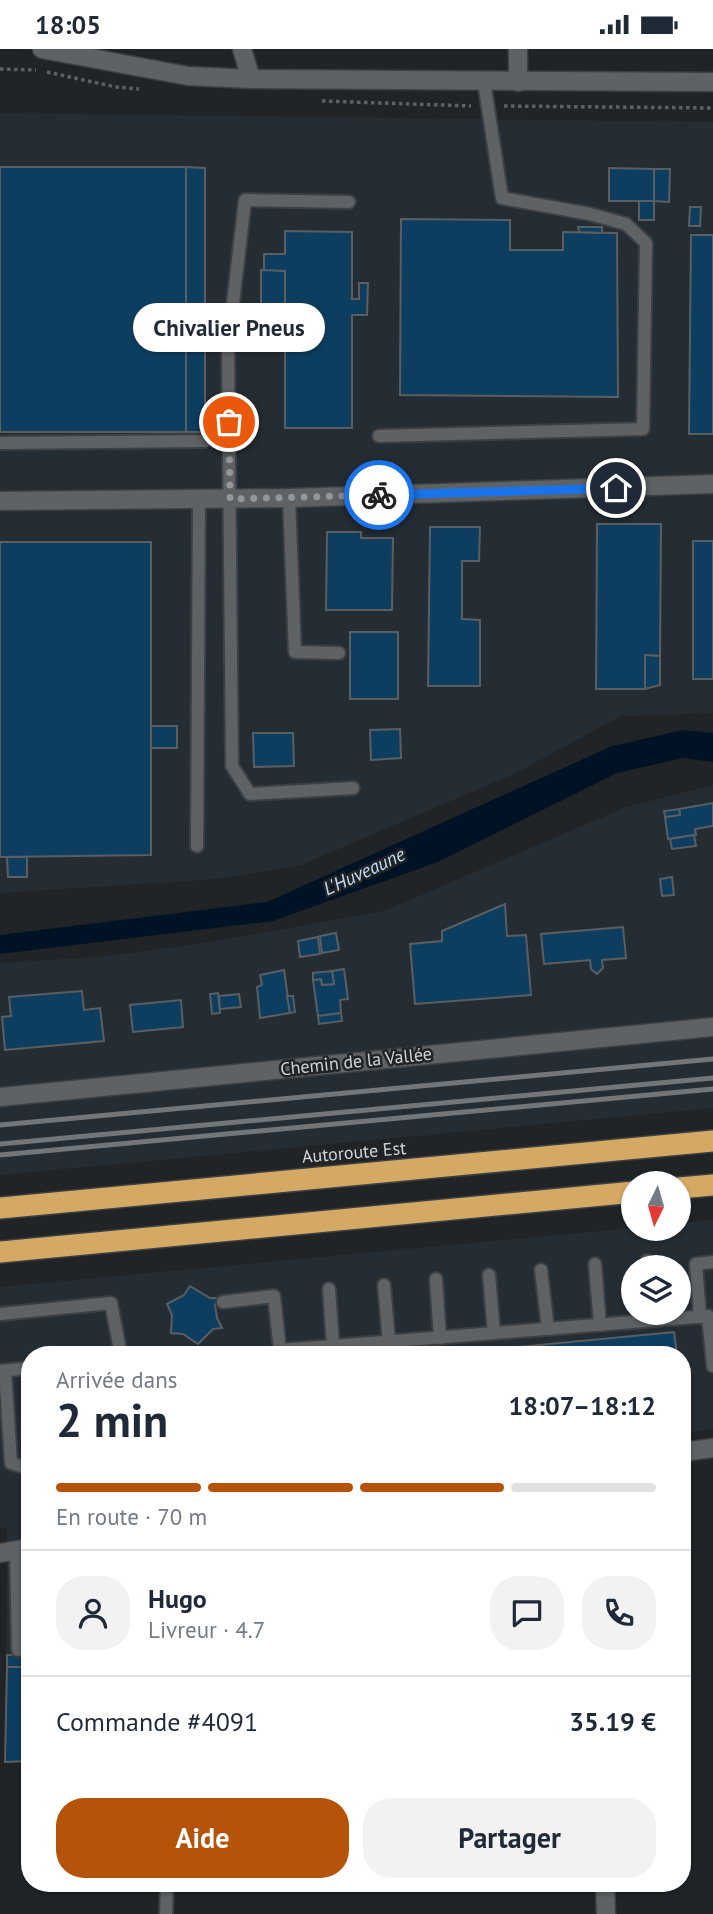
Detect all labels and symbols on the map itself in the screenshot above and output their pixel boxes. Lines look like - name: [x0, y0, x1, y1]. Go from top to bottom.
- callout: Chivalier Pneus: [133, 303, 325, 352]
- pin: [199, 392, 259, 452]
- pin: [586, 458, 646, 518]
- courier: [344, 460, 414, 530]
- water label: L'Huveaune: [319, 842, 409, 900]
- street label: Chemin de la Vallée: [279, 1042, 433, 1080]
- street label: Autoroute Est: [301, 1136, 407, 1168]
- north arrow: [621, 1171, 691, 1241]

